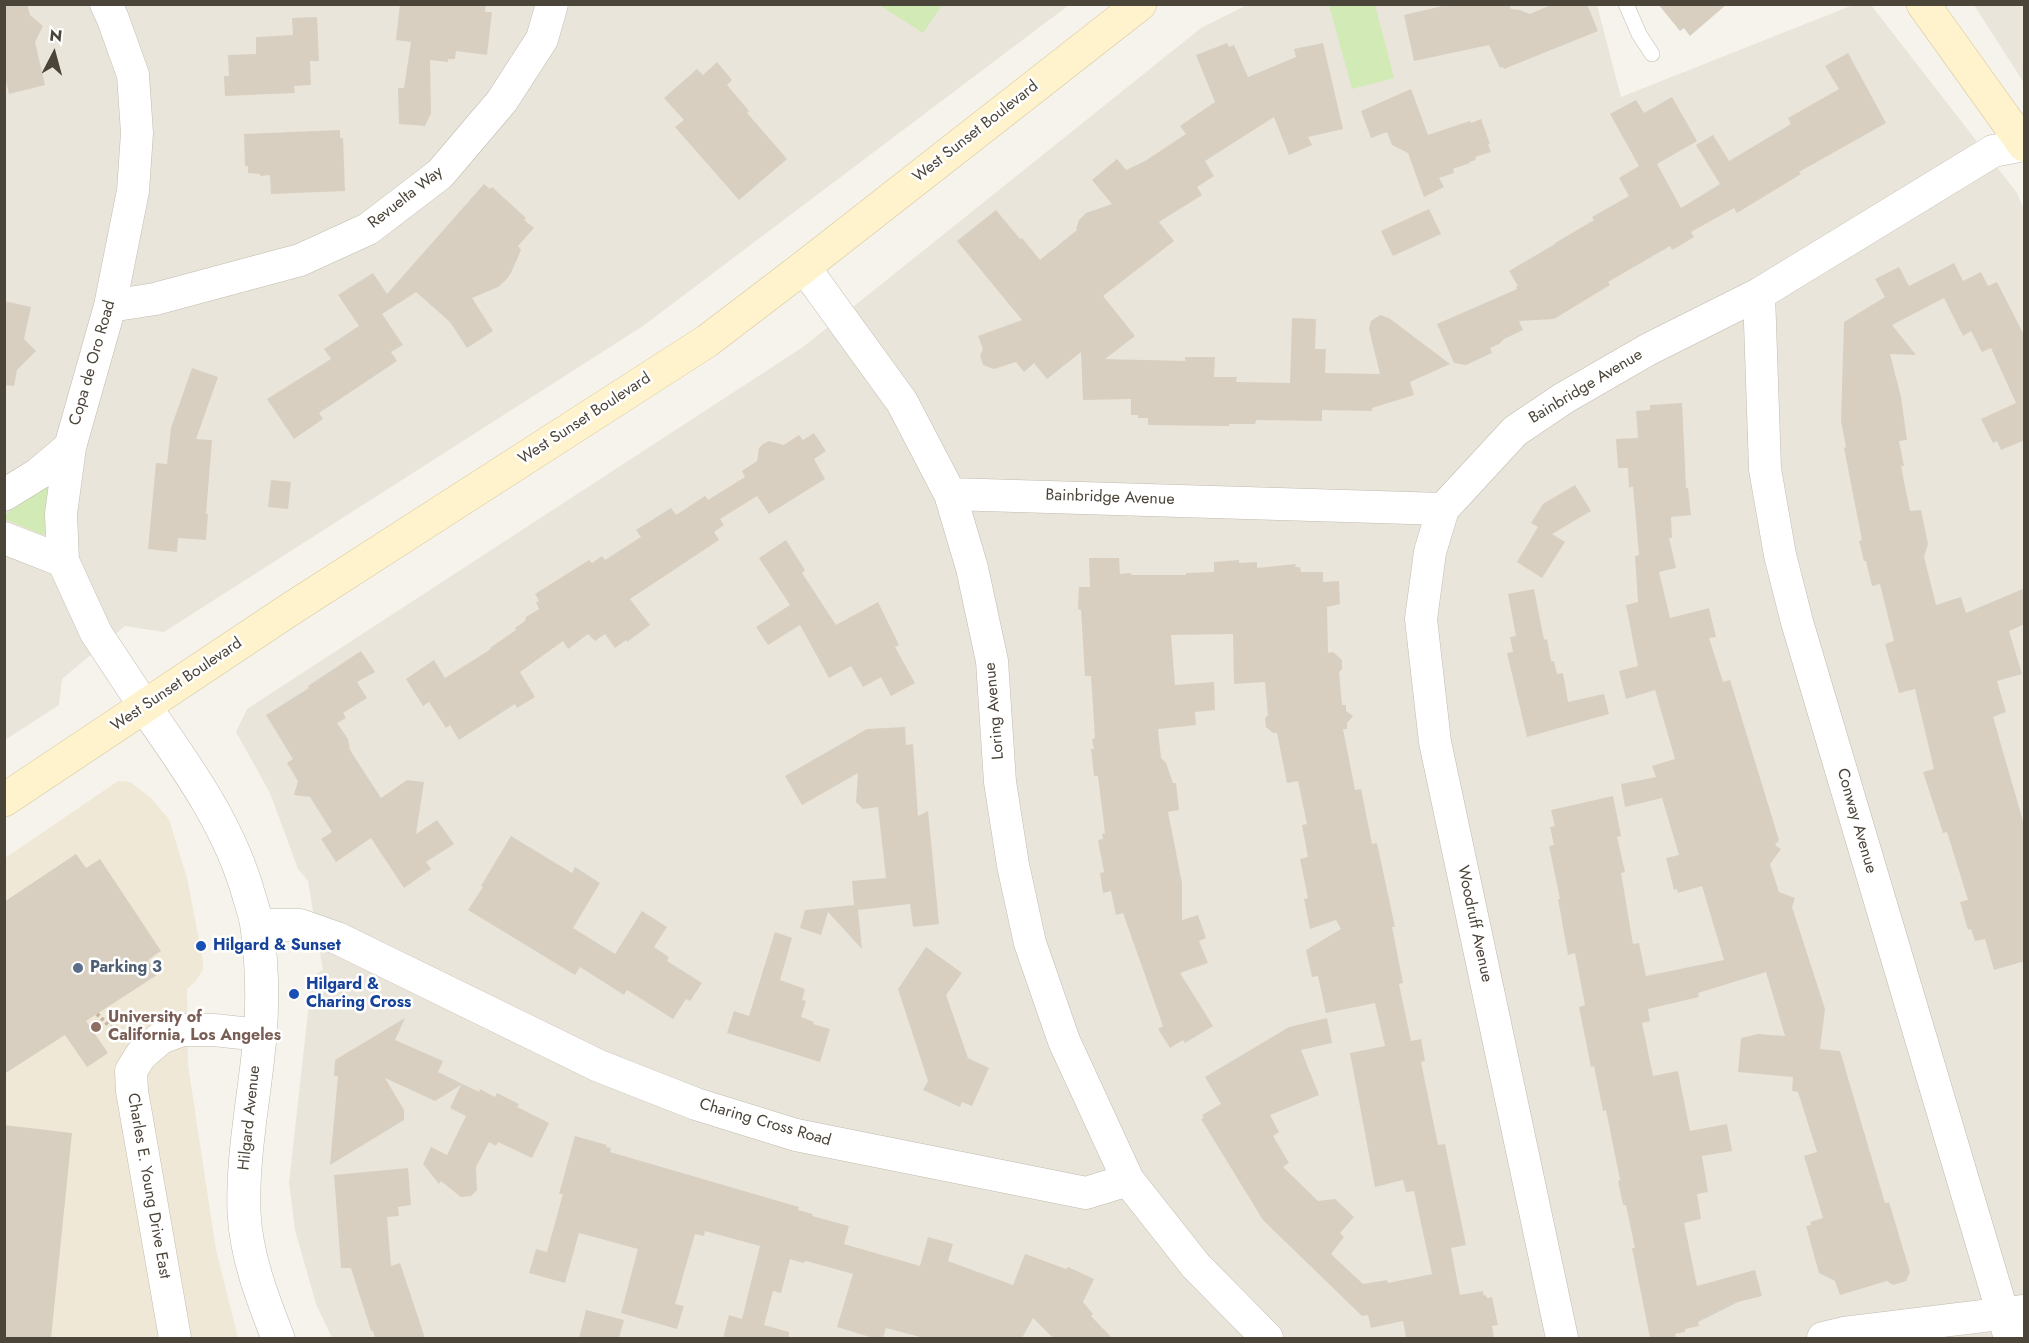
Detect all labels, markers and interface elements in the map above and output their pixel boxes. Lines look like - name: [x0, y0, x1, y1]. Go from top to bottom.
- text: N: [48, 23, 63, 48]
- north arrow: [24, 24, 84, 84]
- street label: West Sunset Boulevard: [909, 77, 1043, 187]
- street label: Revuelta Way: [365, 163, 447, 233]
- street label: Copa de Oro Road: [66, 298, 120, 428]
- street label: Bainbridge Avenue: [1526, 346, 1646, 428]
- street label: West Sunset Boulevard: [515, 369, 655, 469]
- street label: Bainbridge Avenue: [1045, 486, 1175, 510]
- street label: West Sunset Boulevard: [108, 634, 246, 736]
- street label: Loring Avenue: [981, 661, 1009, 761]
- street label: Conway Avenue: [1832, 766, 1880, 876]
- street label: Woodruff Avenue: [1452, 864, 1496, 984]
- place label: Hilgard & Sunset: [213, 936, 341, 956]
- marker: Hilgard & Sunset: [194, 939, 208, 953]
- place label: Parking 3: [90, 958, 162, 978]
- marker: Parking 3: [71, 961, 85, 975]
- place label: Hilgard & Charing Cross: [306, 975, 411, 1013]
- marker: Hilgard & Charing Cross: [287, 987, 301, 1001]
- place label: University of California, Los Angeles: [108, 1008, 281, 1046]
- marker: University of California, Los Angeles: [89, 1020, 103, 1034]
- street label: Hilgard Avenue: [235, 1065, 265, 1171]
- street label: Charles E. Young Drive East: [122, 1092, 174, 1280]
- street label: Charing Cross Road: [697, 1095, 833, 1151]

